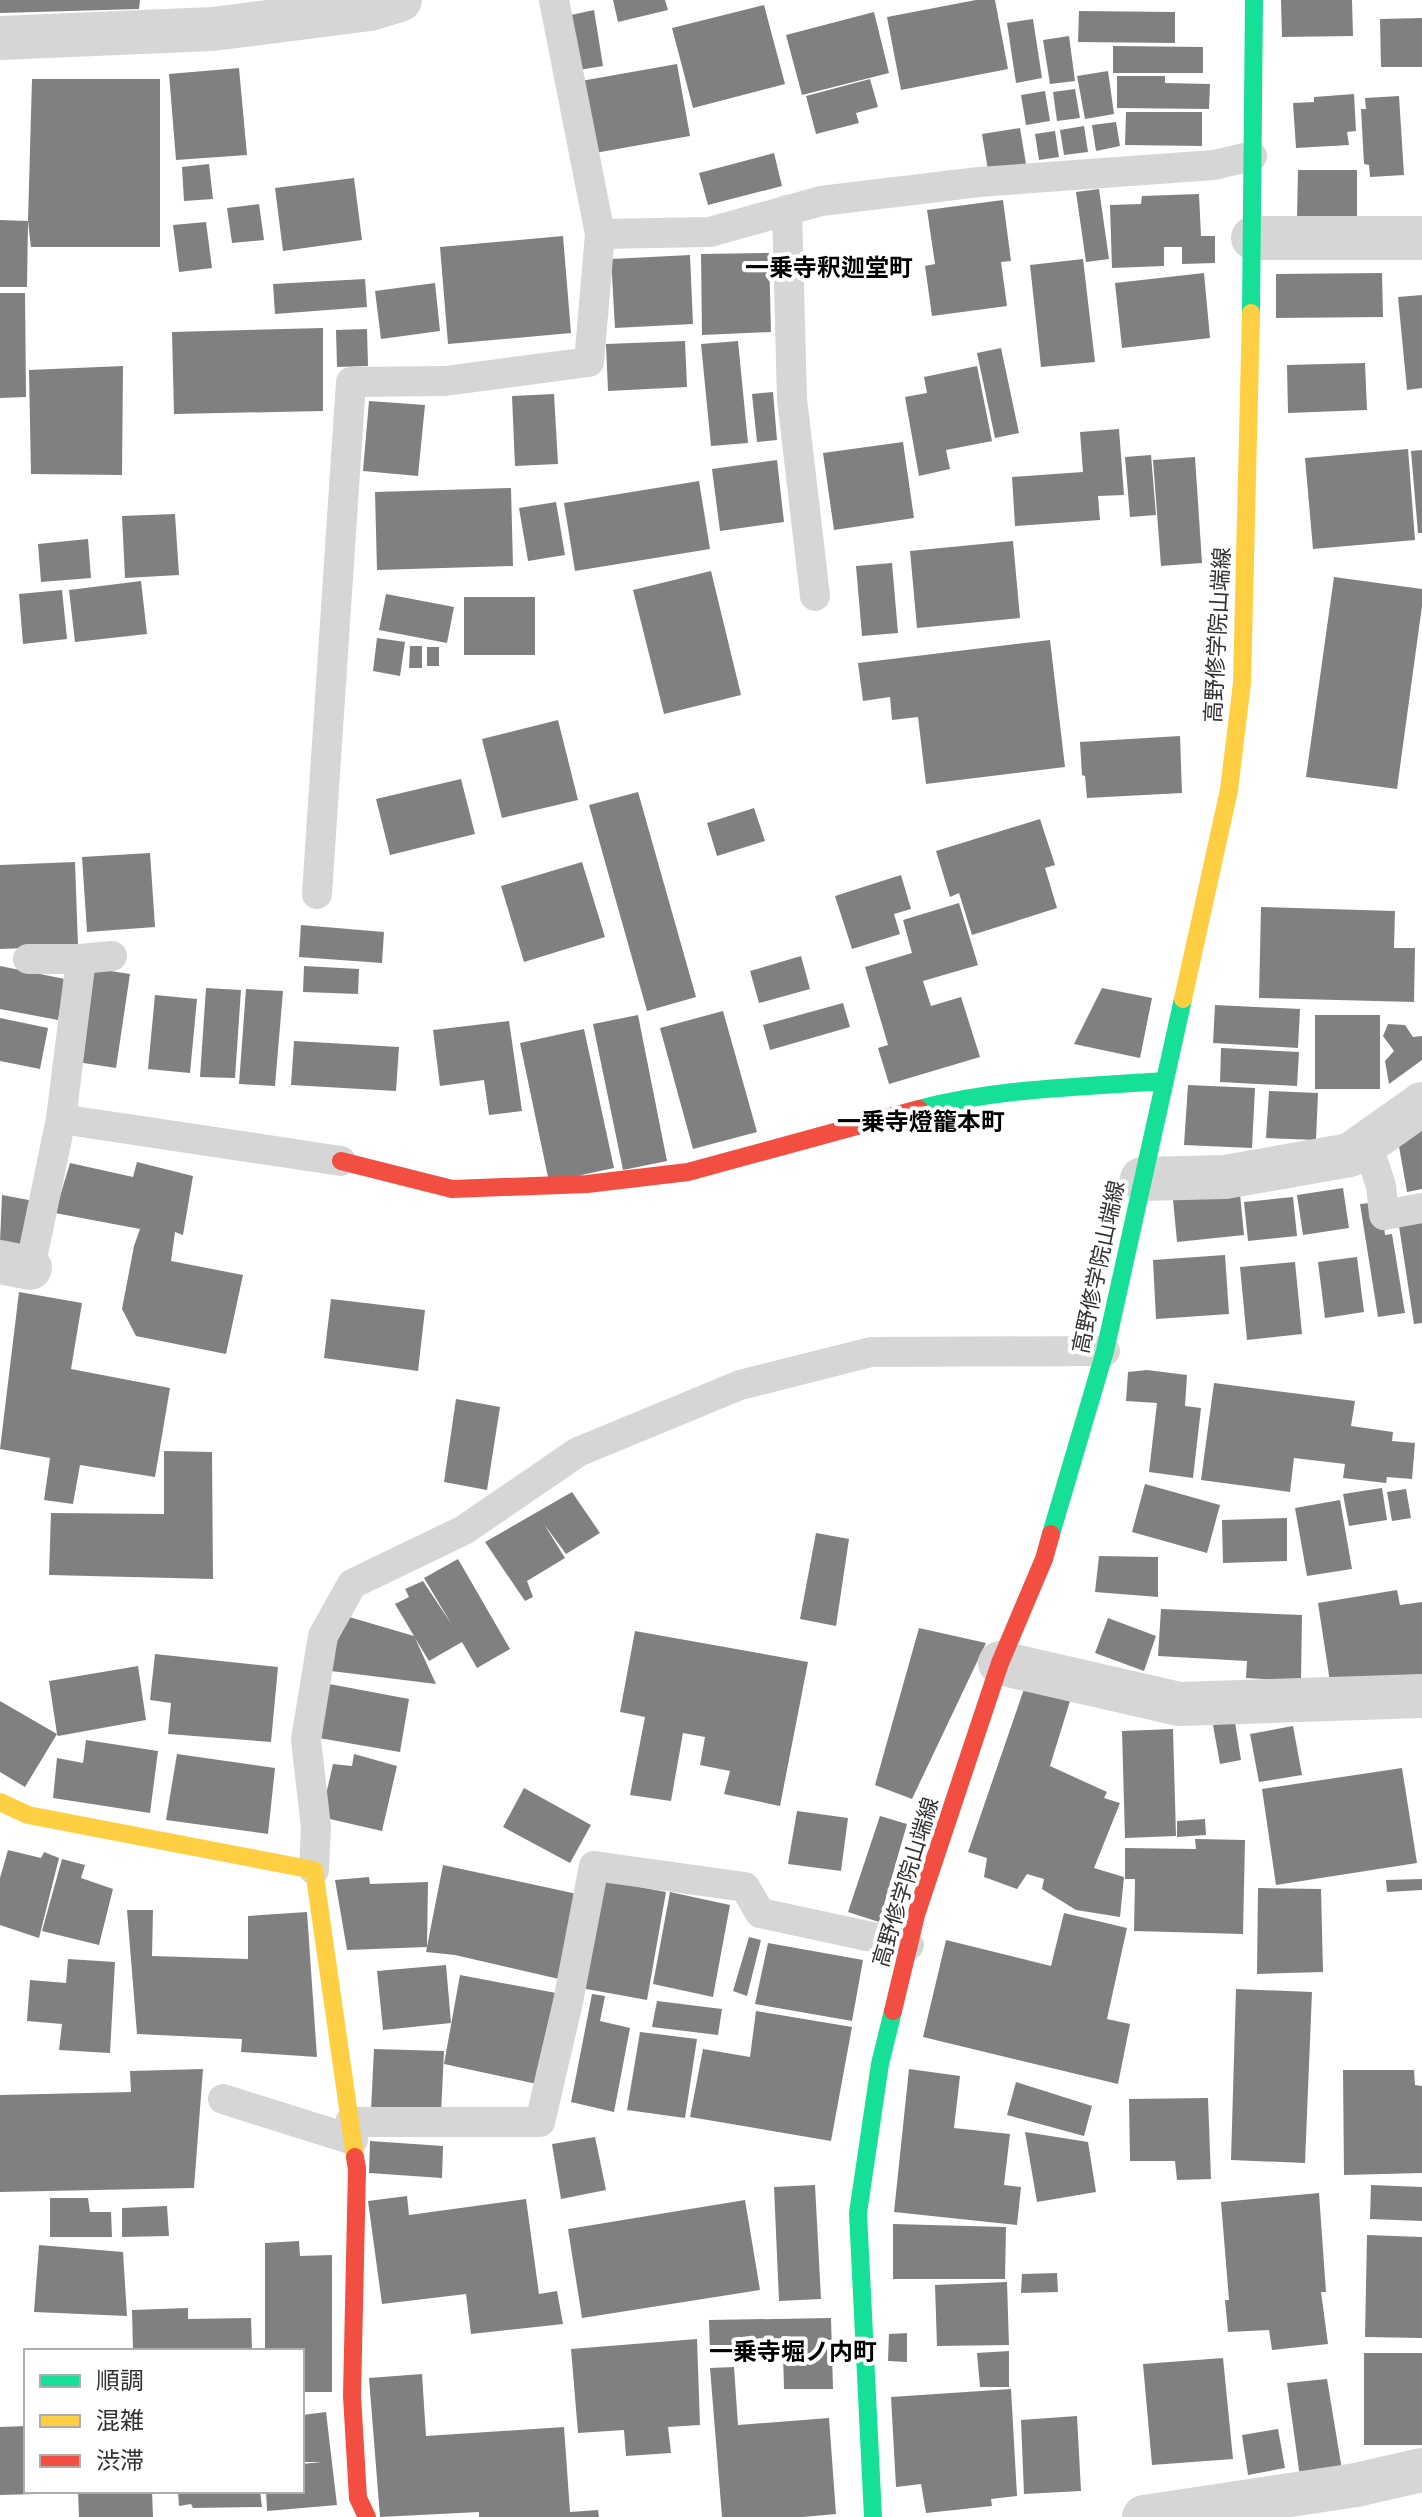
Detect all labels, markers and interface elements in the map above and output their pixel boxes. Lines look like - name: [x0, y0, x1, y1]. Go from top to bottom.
- district label: 一乗寺釈迦堂町: [745, 252, 913, 281]
- street label: 高野修学院山端線: [1198, 546, 1234, 724]
- district label: 一乗寺燈籠本町: [837, 1106, 1005, 1135]
- street label: 高野修学院山端線: [1066, 1178, 1128, 1356]
- street label: 高野修学院山端線: [866, 1794, 942, 1970]
- district label: 一乗寺堀ノ内町: [709, 2336, 877, 2365]
- legend: [24, 2349, 304, 2493]
- text: 順調: [96, 2365, 144, 2394]
- text: 混雑: [96, 2405, 144, 2434]
- text: 渋滞: [96, 2445, 144, 2474]

